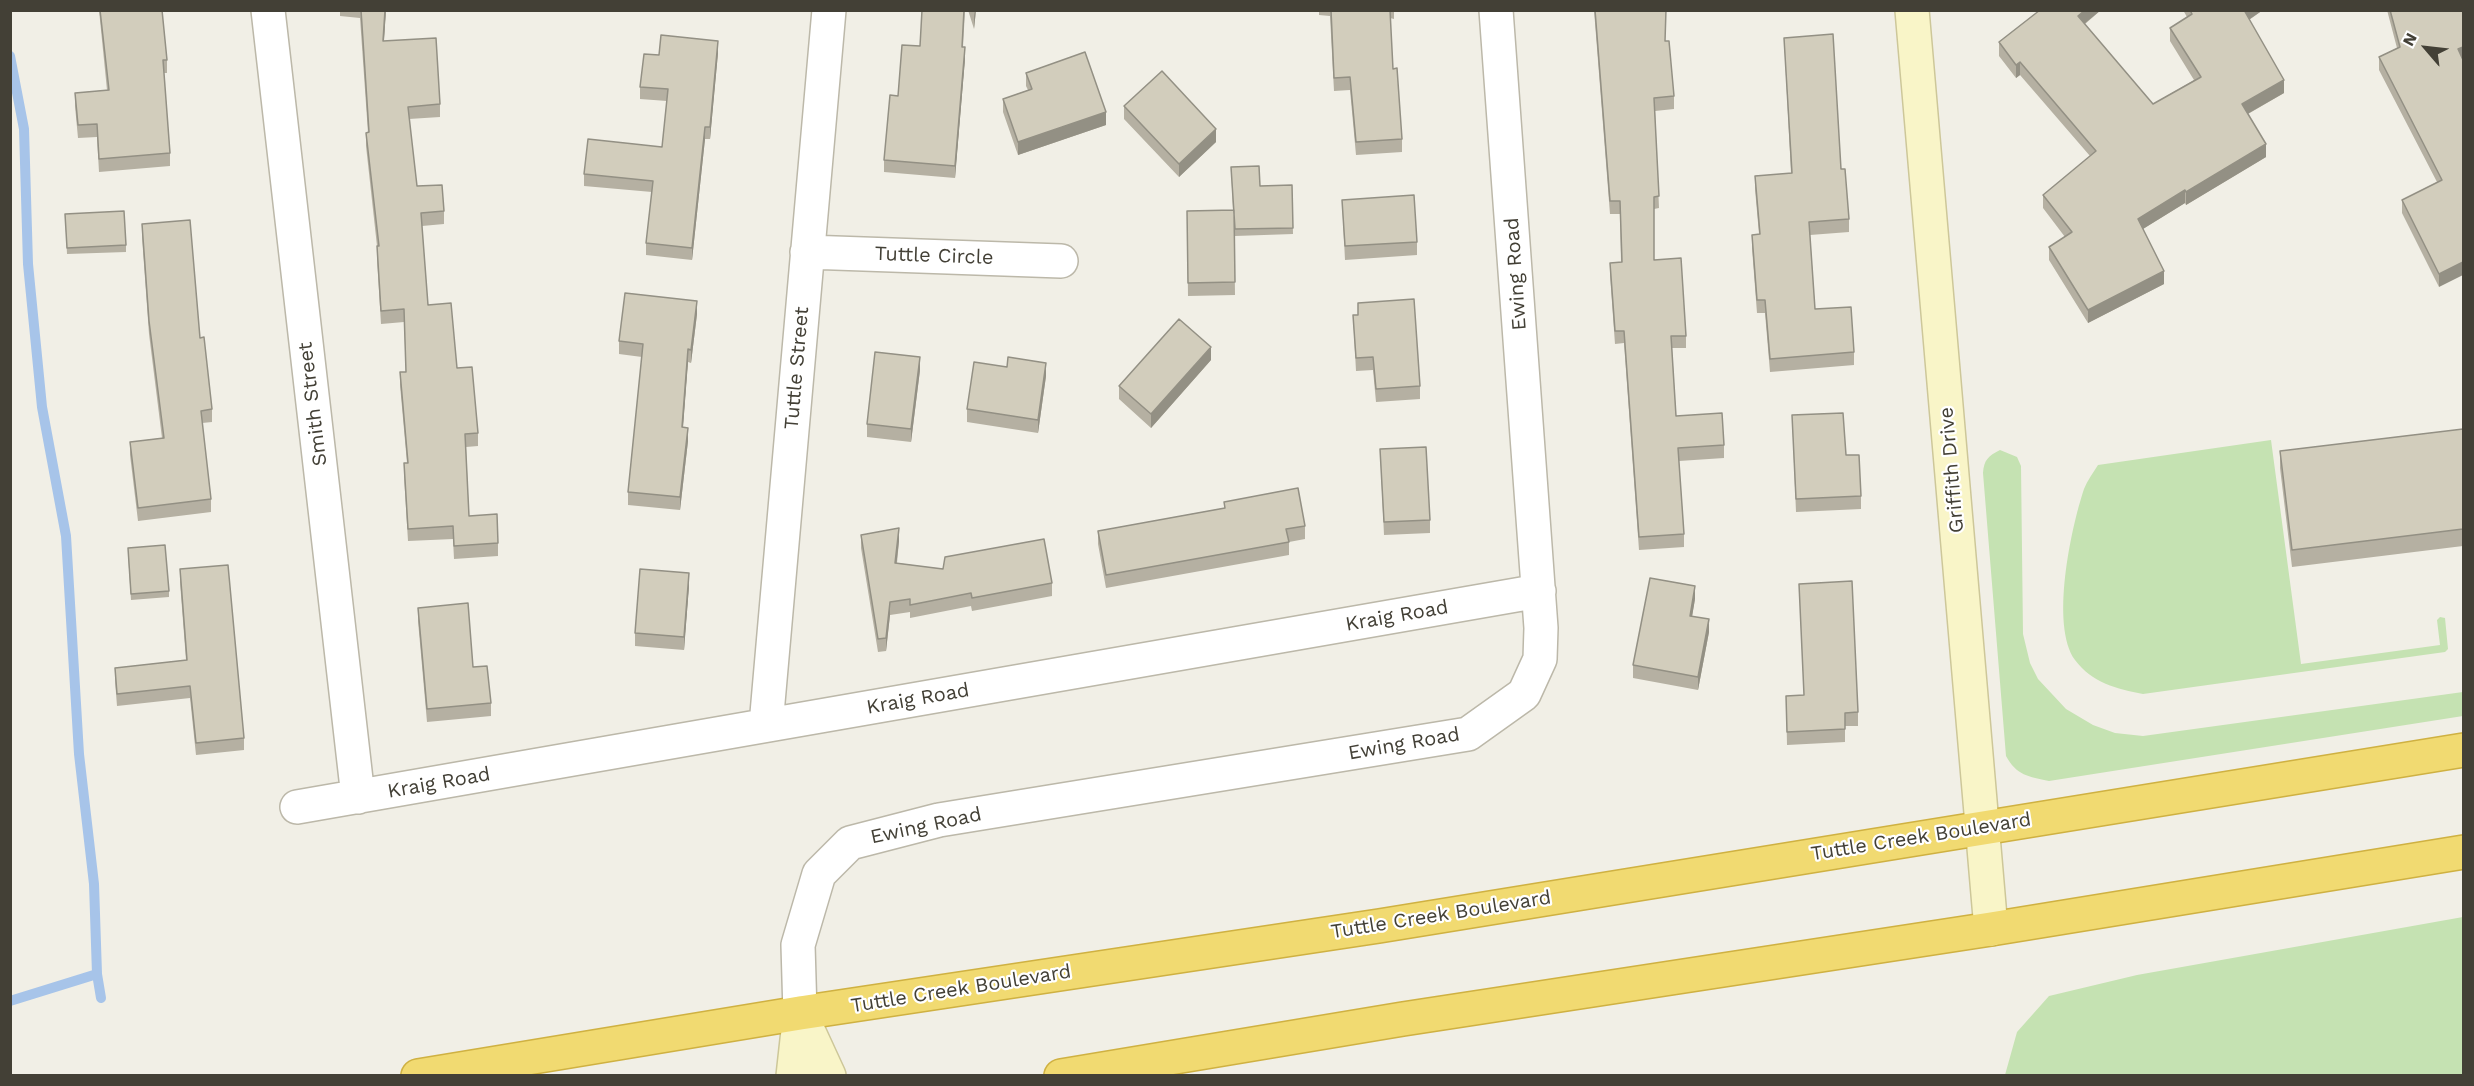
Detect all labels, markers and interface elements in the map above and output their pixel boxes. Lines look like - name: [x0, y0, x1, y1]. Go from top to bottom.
- north arrow: [2396, 18, 2456, 78]
- text: N: [2398, 30, 2421, 49]
- street label: Ewing Road: [1500, 217, 1532, 331]
- street label: Tuttle Circle: [874, 242, 994, 270]
- street label: Tuttle Street: [780, 306, 814, 430]
- street label: Smith Street: [293, 341, 333, 467]
- street label: Griffith Drive: [1935, 406, 1969, 534]
- street label: Kraig Road: [1344, 595, 1450, 637]
- street label: Kraig Road: [865, 678, 971, 720]
- street label: Ewing Road: [1346, 722, 1462, 766]
- street label: Kraig Road: [386, 762, 492, 804]
- street label: Ewing Road: [868, 803, 984, 849]
- street label: Tuttle Creek Boulevard: [1809, 808, 2033, 866]
- street label: Tuttle Creek Boulevard: [1329, 886, 1553, 944]
- street label: Tuttle Creek Boulevard: [849, 960, 1073, 1018]

